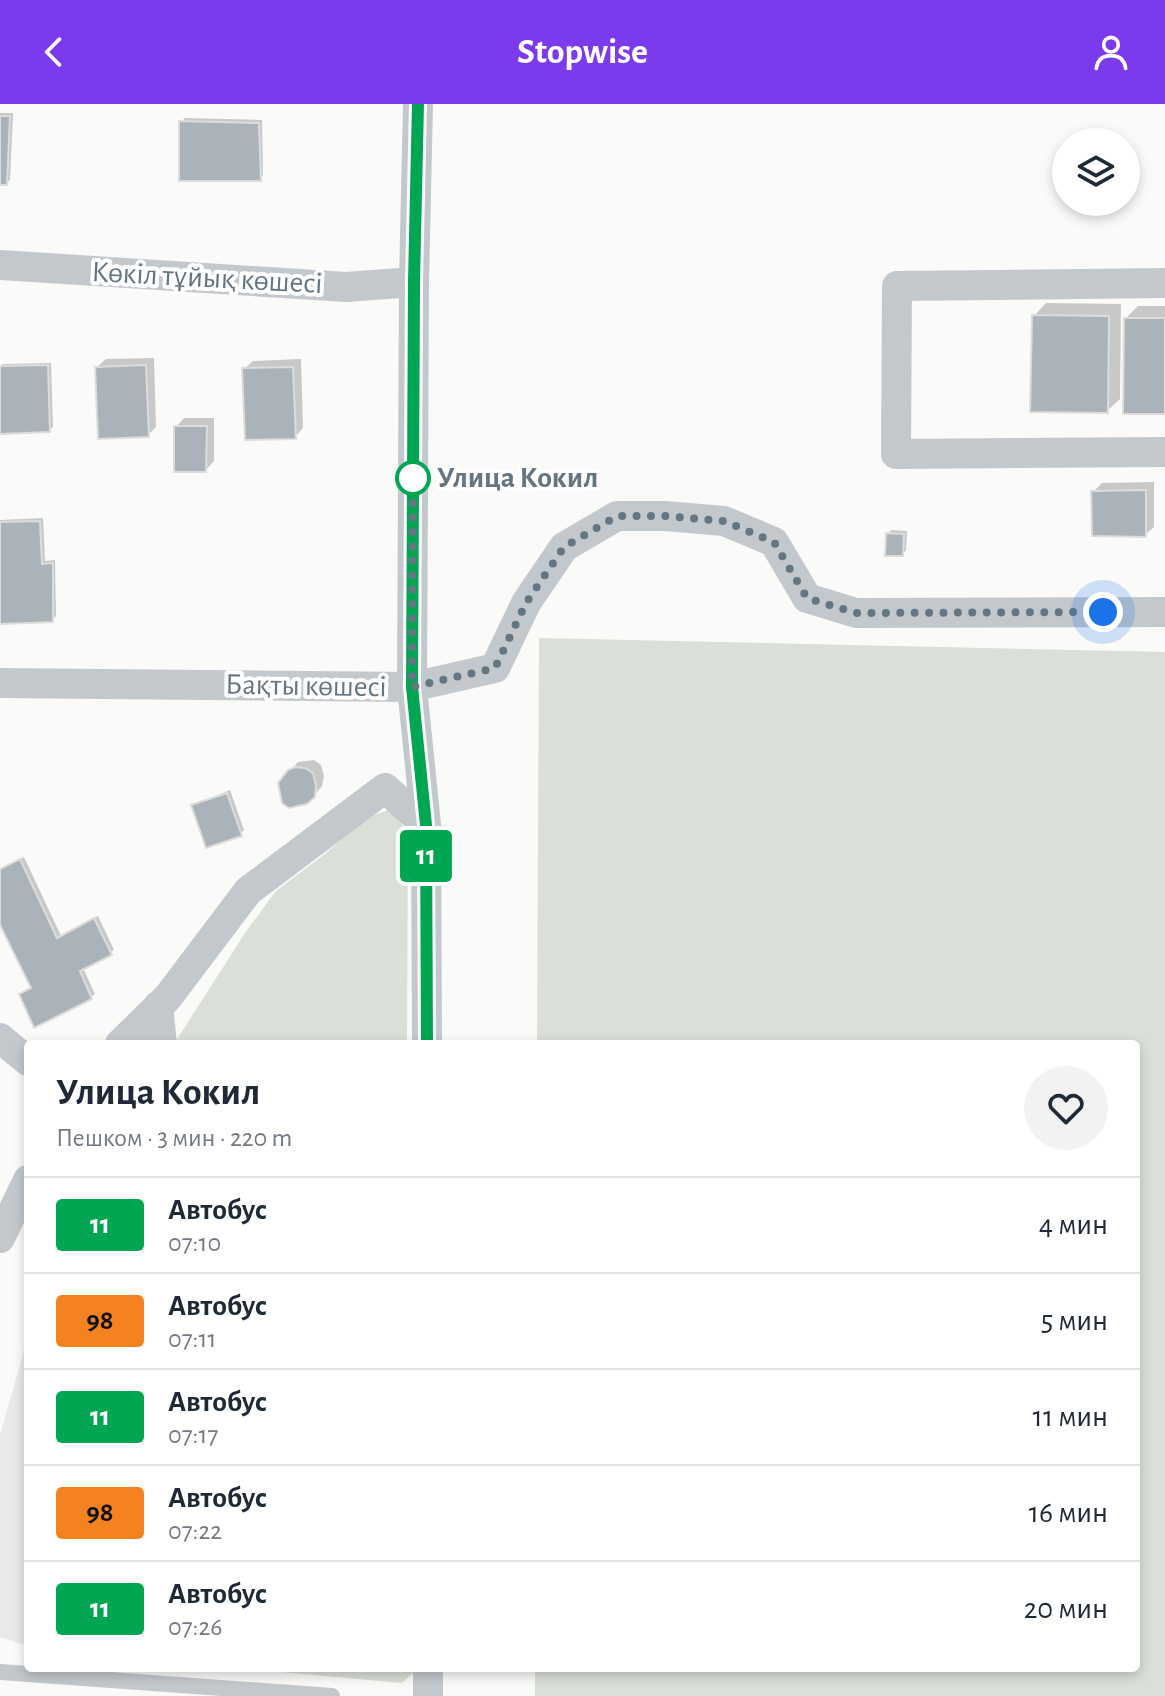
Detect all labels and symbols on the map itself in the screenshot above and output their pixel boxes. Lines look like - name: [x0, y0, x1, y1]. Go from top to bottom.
- street label: Көкіл тұйық көшесі: [91, 257, 323, 299]
- marker: Улица Кокил: [396, 461, 430, 495]
- place label: Улица Кокил: [437, 463, 598, 493]
- your location: [1083, 592, 1123, 632]
- street label: Бақты көшесі: [225, 670, 387, 702]
- line badge: 11: [390, 830, 462, 882]

